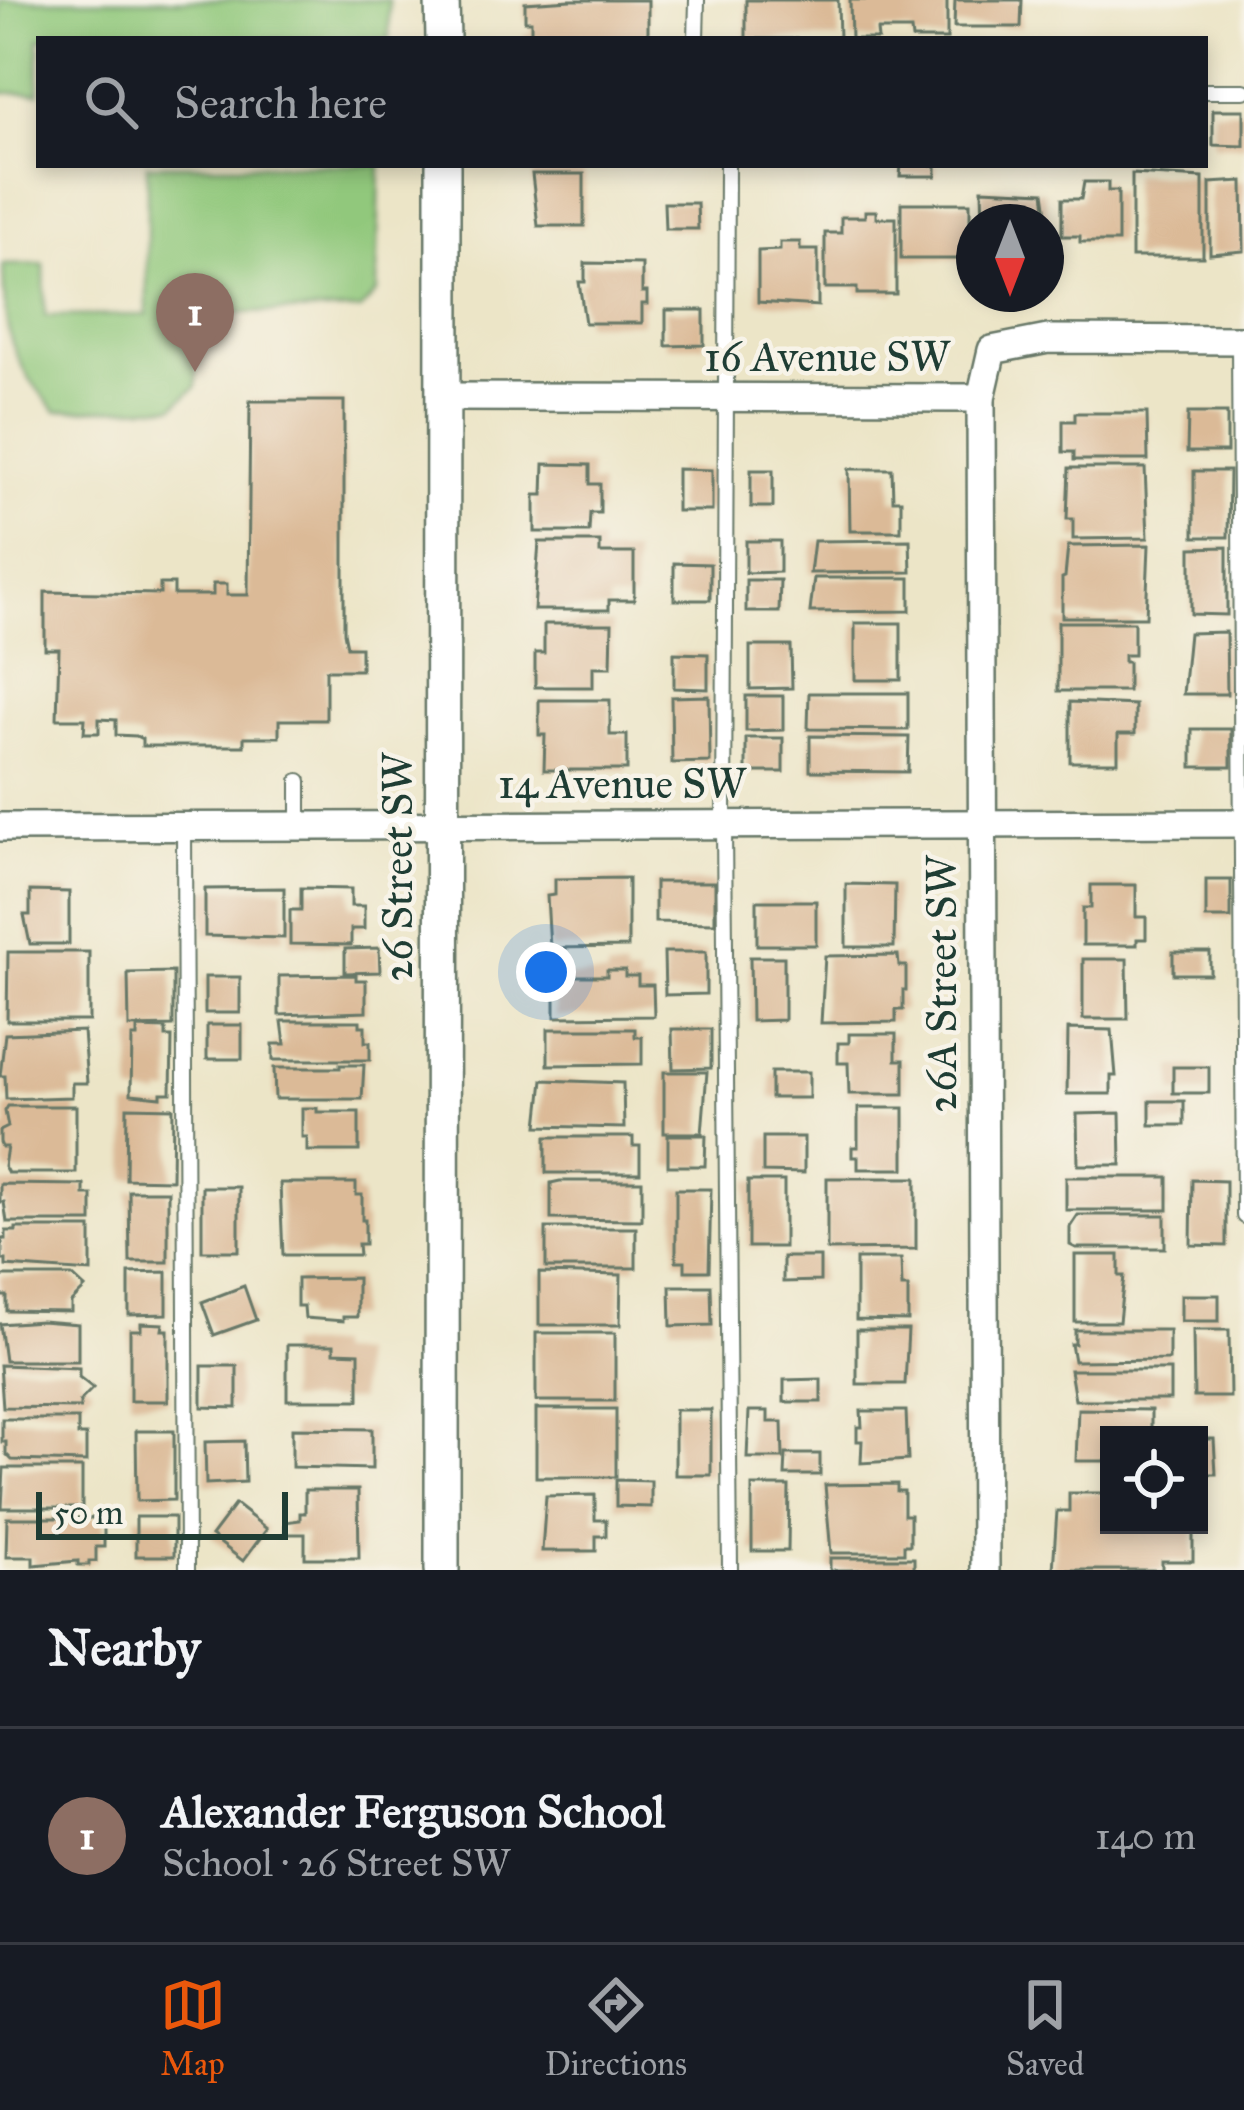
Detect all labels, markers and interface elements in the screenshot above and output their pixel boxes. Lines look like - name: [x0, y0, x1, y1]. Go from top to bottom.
- search box: [36, 36, 1208, 168]
- icon: search: [78, 69, 144, 135]
- text: Search here: [174, 75, 387, 130]
- north arrow: [956, 204, 1064, 312]
- pin: 1: [156, 273, 234, 372]
- street label: 16 Avenue SW: [704, 331, 951, 383]
- street label: 26 Street SW: [372, 752, 424, 981]
- street label: 14 Avenue SW: [498, 758, 747, 810]
- street label: 26A Street SW: [916, 854, 968, 1112]
- your location: [516, 942, 576, 1002]
- map controls: [1100, 1426, 1208, 1534]
- button: locate: [1100, 1426, 1208, 1534]
- scale bar: [36, 1486, 288, 1539]
- text: 50 m: [54, 1493, 123, 1533]
- text: Nearby: [48, 1617, 200, 1679]
- text: Alexander Ferguson School: [162, 1784, 665, 1839]
- text: 1: [79, 1812, 95, 1860]
- text: 140 m: [1095, 1812, 1196, 1860]
- text: School · 26 Street SW: [162, 1839, 510, 1887]
- tab: Map: [160, 1972, 226, 2084]
- tab: Directions: [545, 1972, 687, 2084]
- tab: Saved: [1006, 1972, 1084, 2084]

